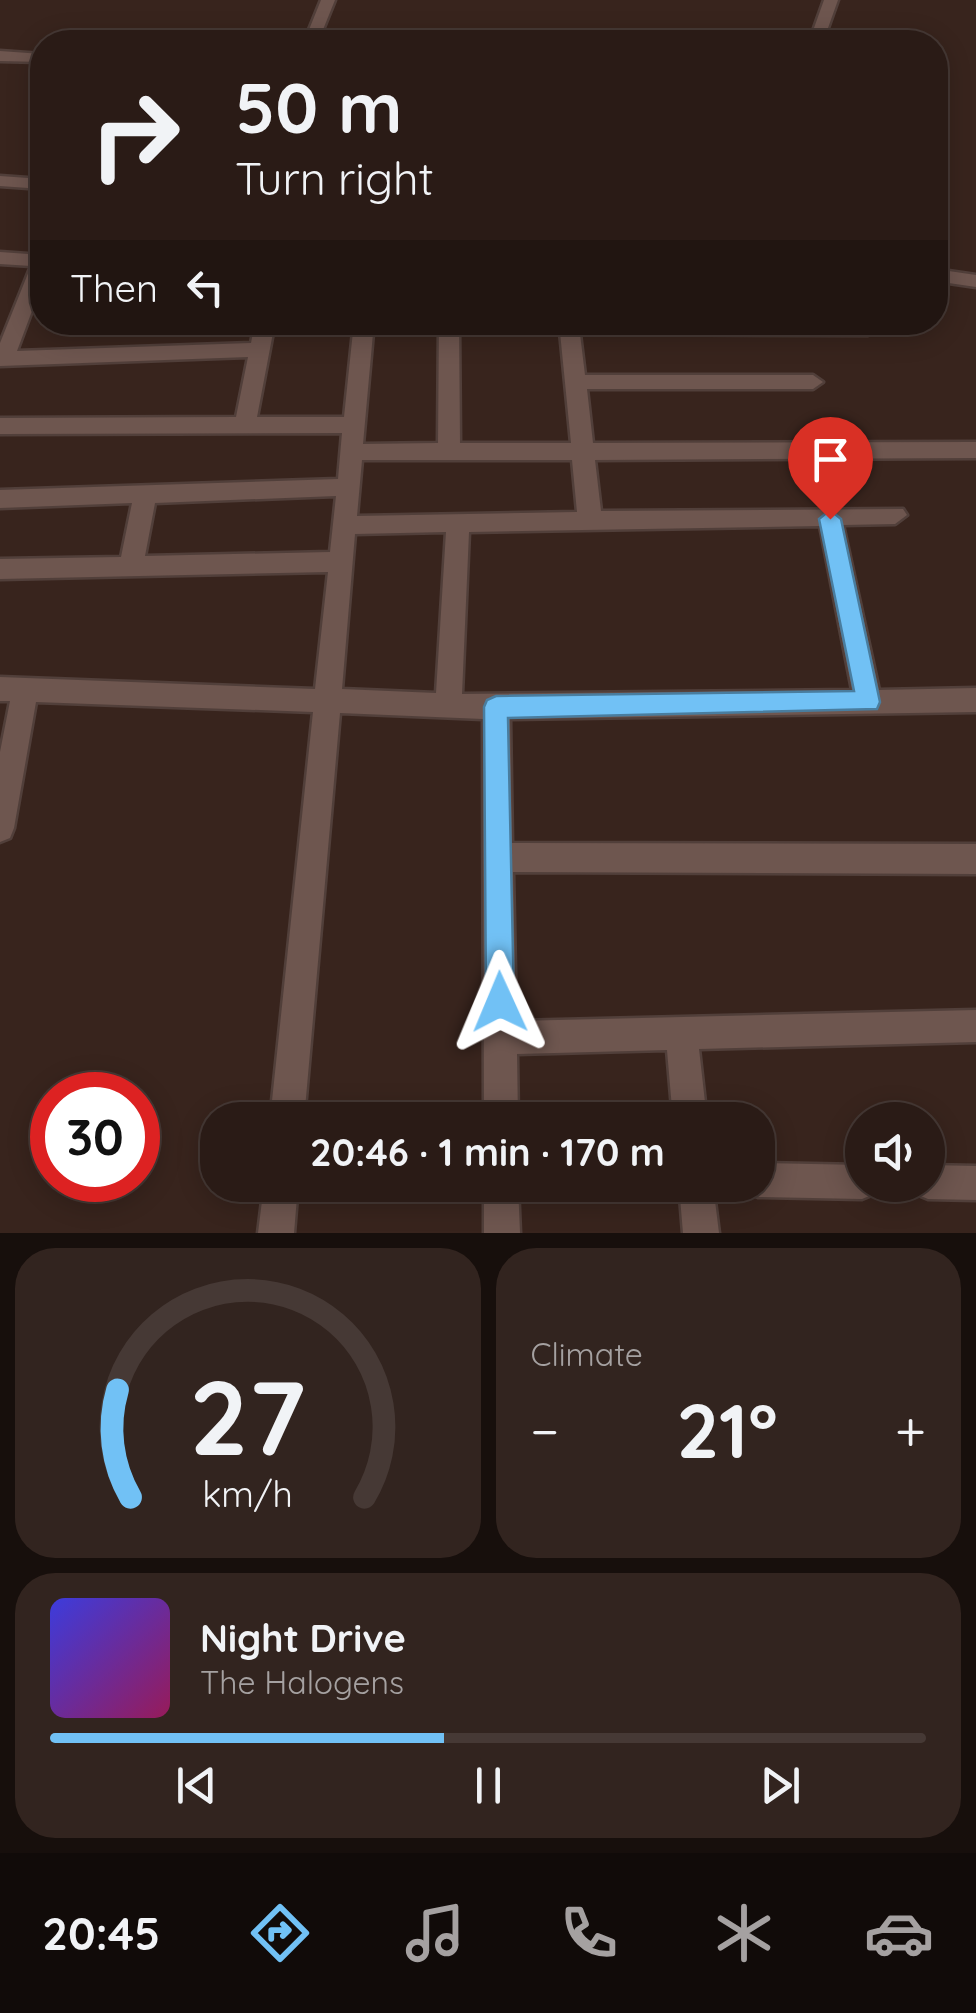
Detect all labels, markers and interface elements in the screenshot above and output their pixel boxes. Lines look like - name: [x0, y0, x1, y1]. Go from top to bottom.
- text: 50 m: [235, 63, 402, 151]
- icon: right: [70, 70, 200, 200]
- text: Turn right: [235, 150, 434, 206]
- icon: left: [178, 260, 233, 315]
- text: Then: [70, 264, 158, 312]
- pin: [788, 417, 873, 520]
- icon: arrive: [803, 432, 858, 487]
- position arrow: [448, 950, 552, 1054]
- speed limit sign: 30: [30, 1072, 160, 1202]
- map controls: [845, 1102, 945, 1202]
- button: sound: [845, 1102, 945, 1202]
- text: 20:46 · 1 min · 170 m: [310, 1128, 665, 1176]
- text: Climate: [531, 1334, 643, 1374]
- text: 27: [190, 1351, 306, 1481]
- text: 21°: [676, 1383, 778, 1477]
- text: −: [531, 1396, 559, 1465]
- text: +: [895, 1396, 926, 1465]
- text: km/h: [202, 1471, 293, 1516]
- text: Night Drive: [200, 1614, 406, 1662]
- text: The Halogens: [200, 1662, 404, 1702]
- icon: previous: [169, 1758, 224, 1813]
- icon: pause: [461, 1758, 516, 1813]
- icon: next: [753, 1758, 808, 1813]
- icon: directions: [245, 1898, 315, 1968]
- icon: music: [400, 1898, 470, 1968]
- icon: phone: [554, 1898, 624, 1968]
- icon: climate: [709, 1898, 779, 1968]
- icon: car: [864, 1898, 934, 1968]
- text: 20:45: [42, 1905, 160, 1961]

